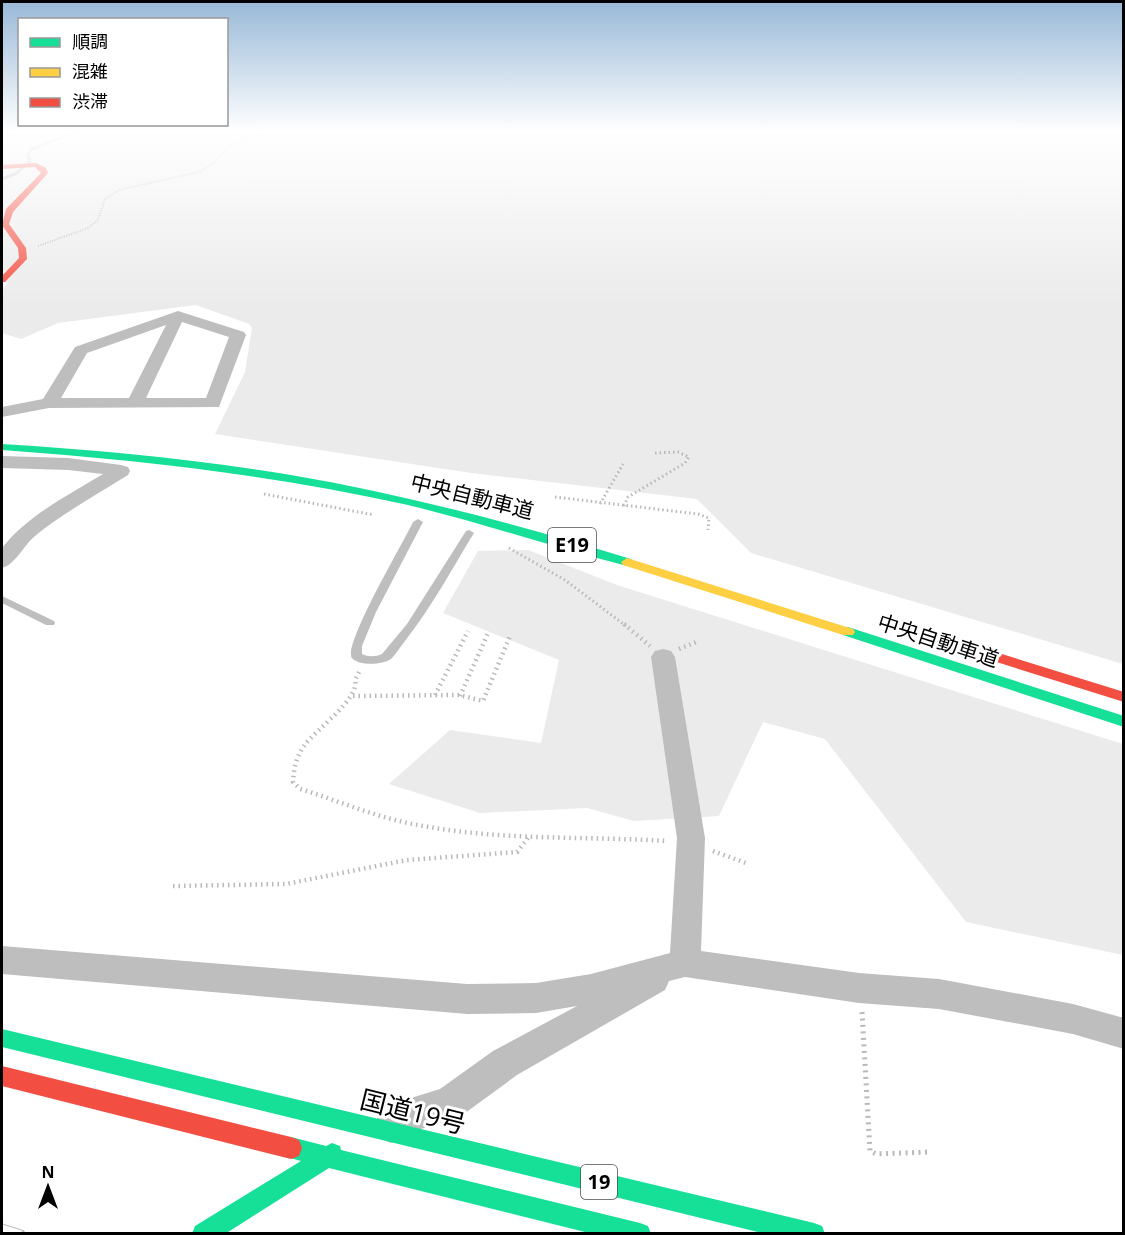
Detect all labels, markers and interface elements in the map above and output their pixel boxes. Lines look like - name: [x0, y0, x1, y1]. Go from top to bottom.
- legend: [18, 18, 228, 126]
- text: 順調: [72, 29, 108, 53]
- text: 混雑: [72, 59, 108, 83]
- text: 渋滞: [72, 89, 108, 113]
- street label: 中央自動車道: [408, 467, 537, 525]
- road number: E19: [548, 528, 596, 562]
- street label: 中央自動車道: [874, 607, 1003, 673]
- street label: 国道19号: [357, 1081, 470, 1142]
- north arrow: [18, 1157, 78, 1217]
- text: N: [41, 1161, 55, 1183]
- road number: 19: [581, 1165, 617, 1199]

